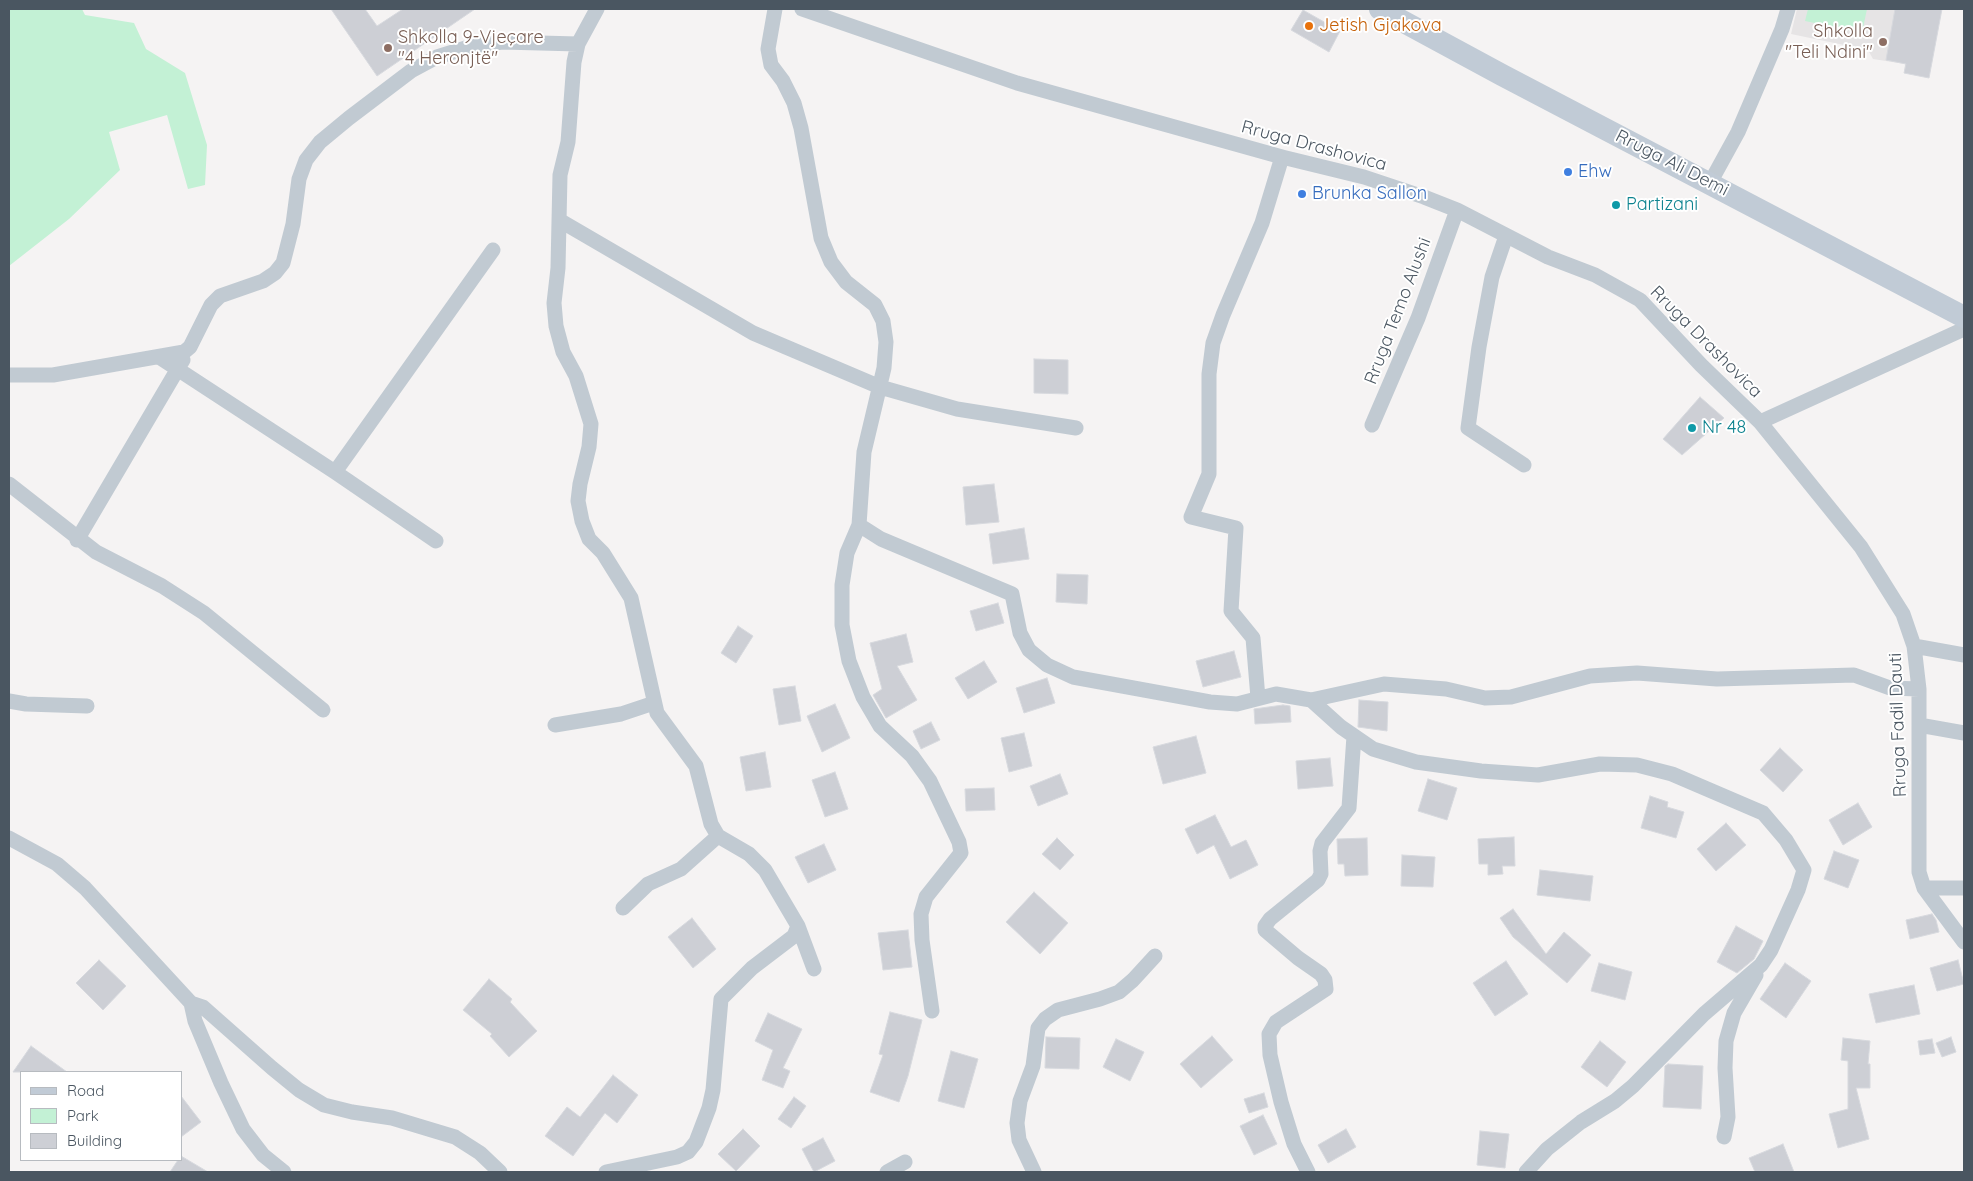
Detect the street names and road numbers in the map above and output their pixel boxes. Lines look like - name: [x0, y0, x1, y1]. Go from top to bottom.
- street label: Rruga Drashovica: [1239, 116, 1389, 176]
- street label: Rruga Ali Demi: [1612, 125, 1732, 201]
- street label: Rruga Temo Alushi: [1360, 235, 1436, 387]
- street label: Rruga Drashovica: [1645, 281, 1767, 403]
- street label: Rruga Fadil Dauti: [1885, 652, 1911, 798]

